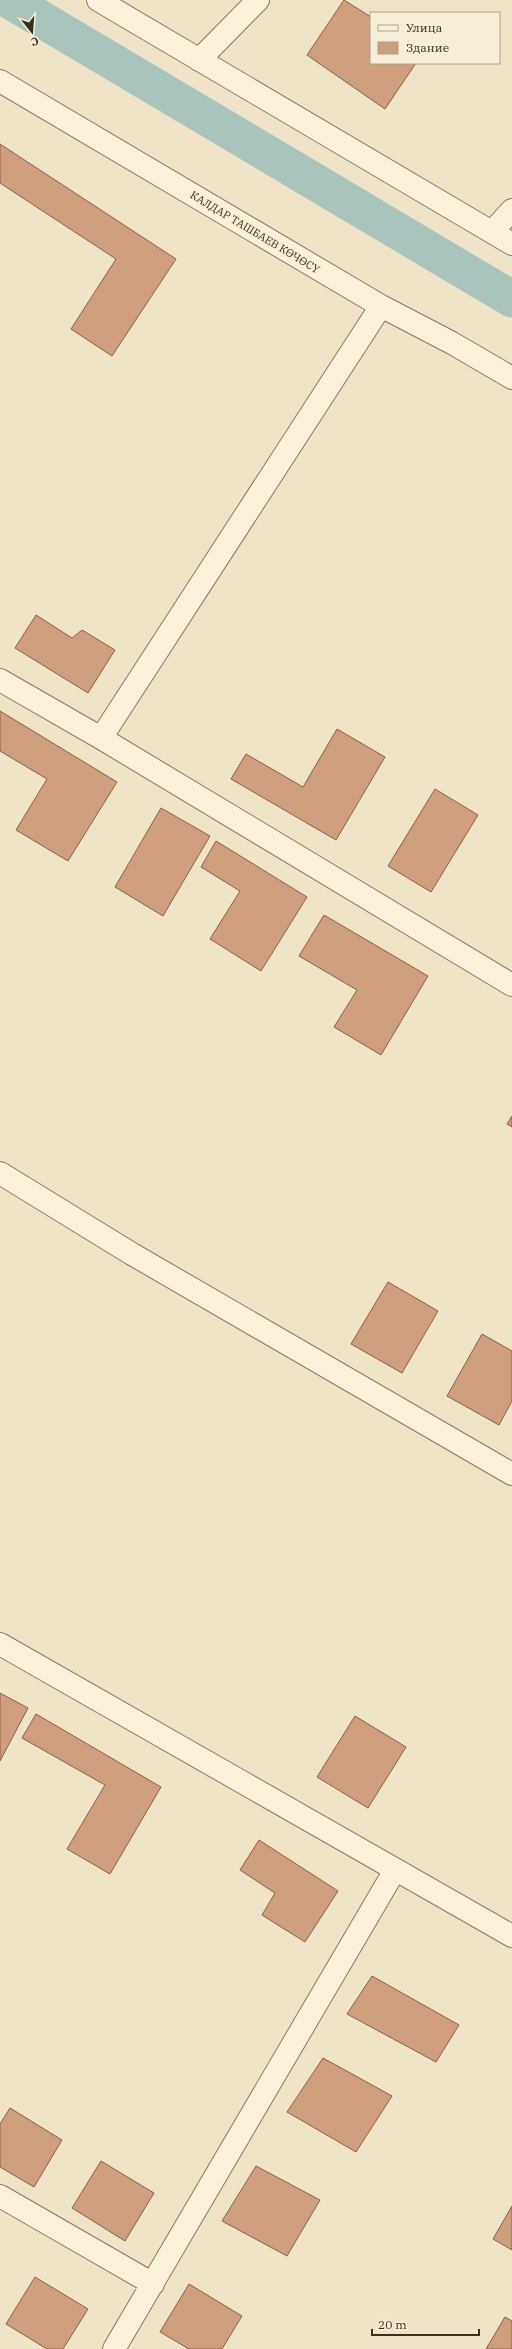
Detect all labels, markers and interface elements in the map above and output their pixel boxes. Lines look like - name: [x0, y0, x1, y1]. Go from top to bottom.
- north arrow: [12, 12, 52, 52]
- legend: [370, 12, 500, 64]
- text: Улица: [406, 20, 443, 35]
- text: С: [29, 34, 40, 49]
- text: Здание: [406, 40, 449, 55]
- street label: КАЛДАР ТАШБАЕВ КӨЧӨСҮ: [188, 188, 322, 276]
- scale bar: [372, 2311, 479, 2337]
- text: 20 m: [378, 2317, 407, 2332]

